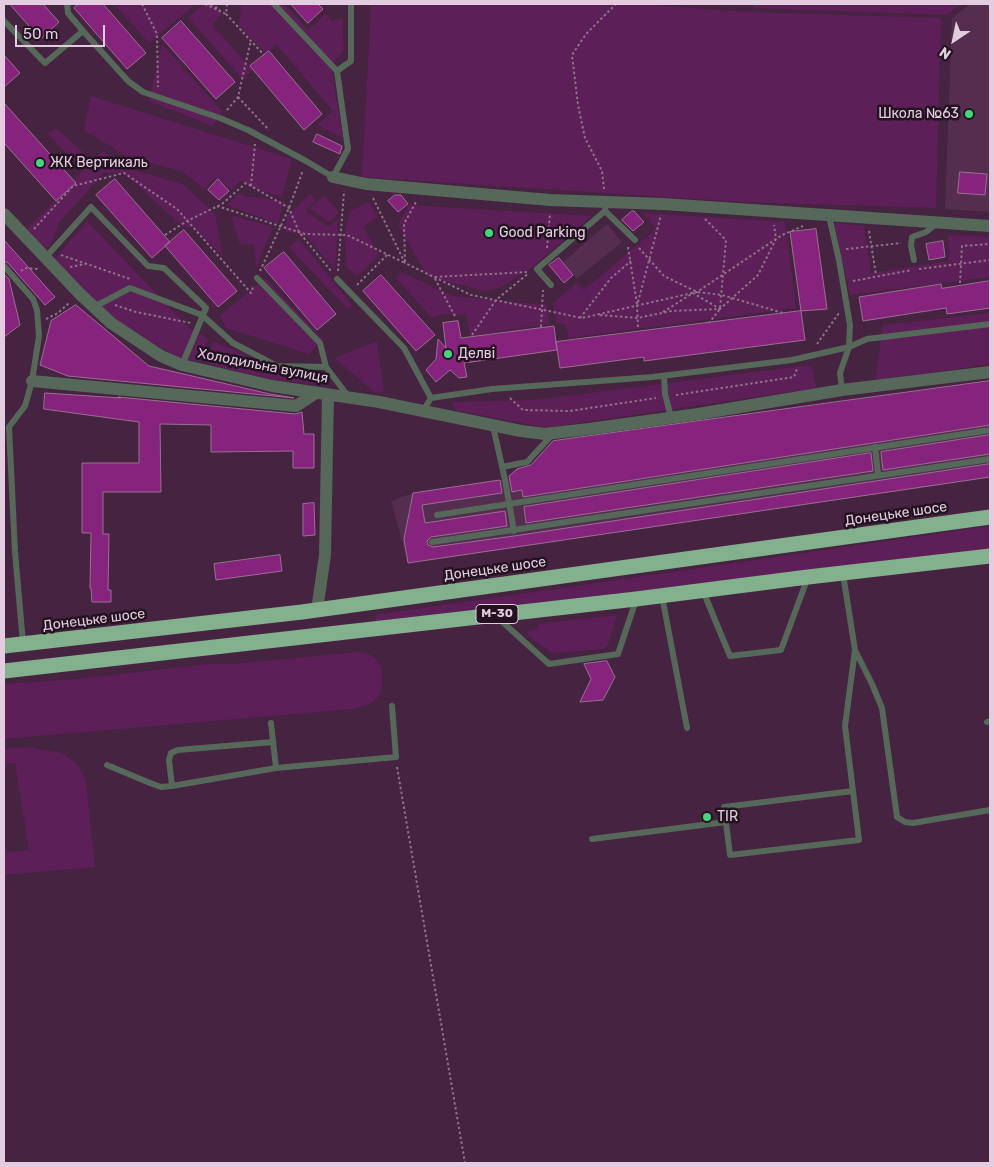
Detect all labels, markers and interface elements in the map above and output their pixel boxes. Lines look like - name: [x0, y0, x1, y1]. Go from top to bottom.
- scale bar: [18, 15, 108, 47]
- north arrow: [929, 15, 979, 65]
- text: 50 m: [23, 25, 58, 43]
- text: N: [936, 43, 954, 63]
- place label: Школа №63: [878, 106, 959, 122]
- marker: Школа №63: [963, 108, 975, 120]
- place label: ЖК Вертикаль: [50, 155, 148, 171]
- marker: ЖК Вертикаль: [34, 157, 46, 169]
- place label: Good Parking: [499, 225, 586, 241]
- marker: Good Parking: [483, 227, 495, 239]
- street label: Холодильна вулиця: [196, 345, 330, 387]
- place label: Делві: [458, 346, 495, 362]
- marker: Делві: [442, 348, 454, 360]
- street label: Донецьке шосе: [844, 499, 948, 529]
- street label: Донецьке шосе: [443, 554, 547, 584]
- road number: М-30: [476, 604, 518, 624]
- street label: Донецьке шосе: [42, 605, 146, 635]
- place label: TIR: [717, 809, 738, 825]
- marker: TIR: [701, 811, 713, 823]

